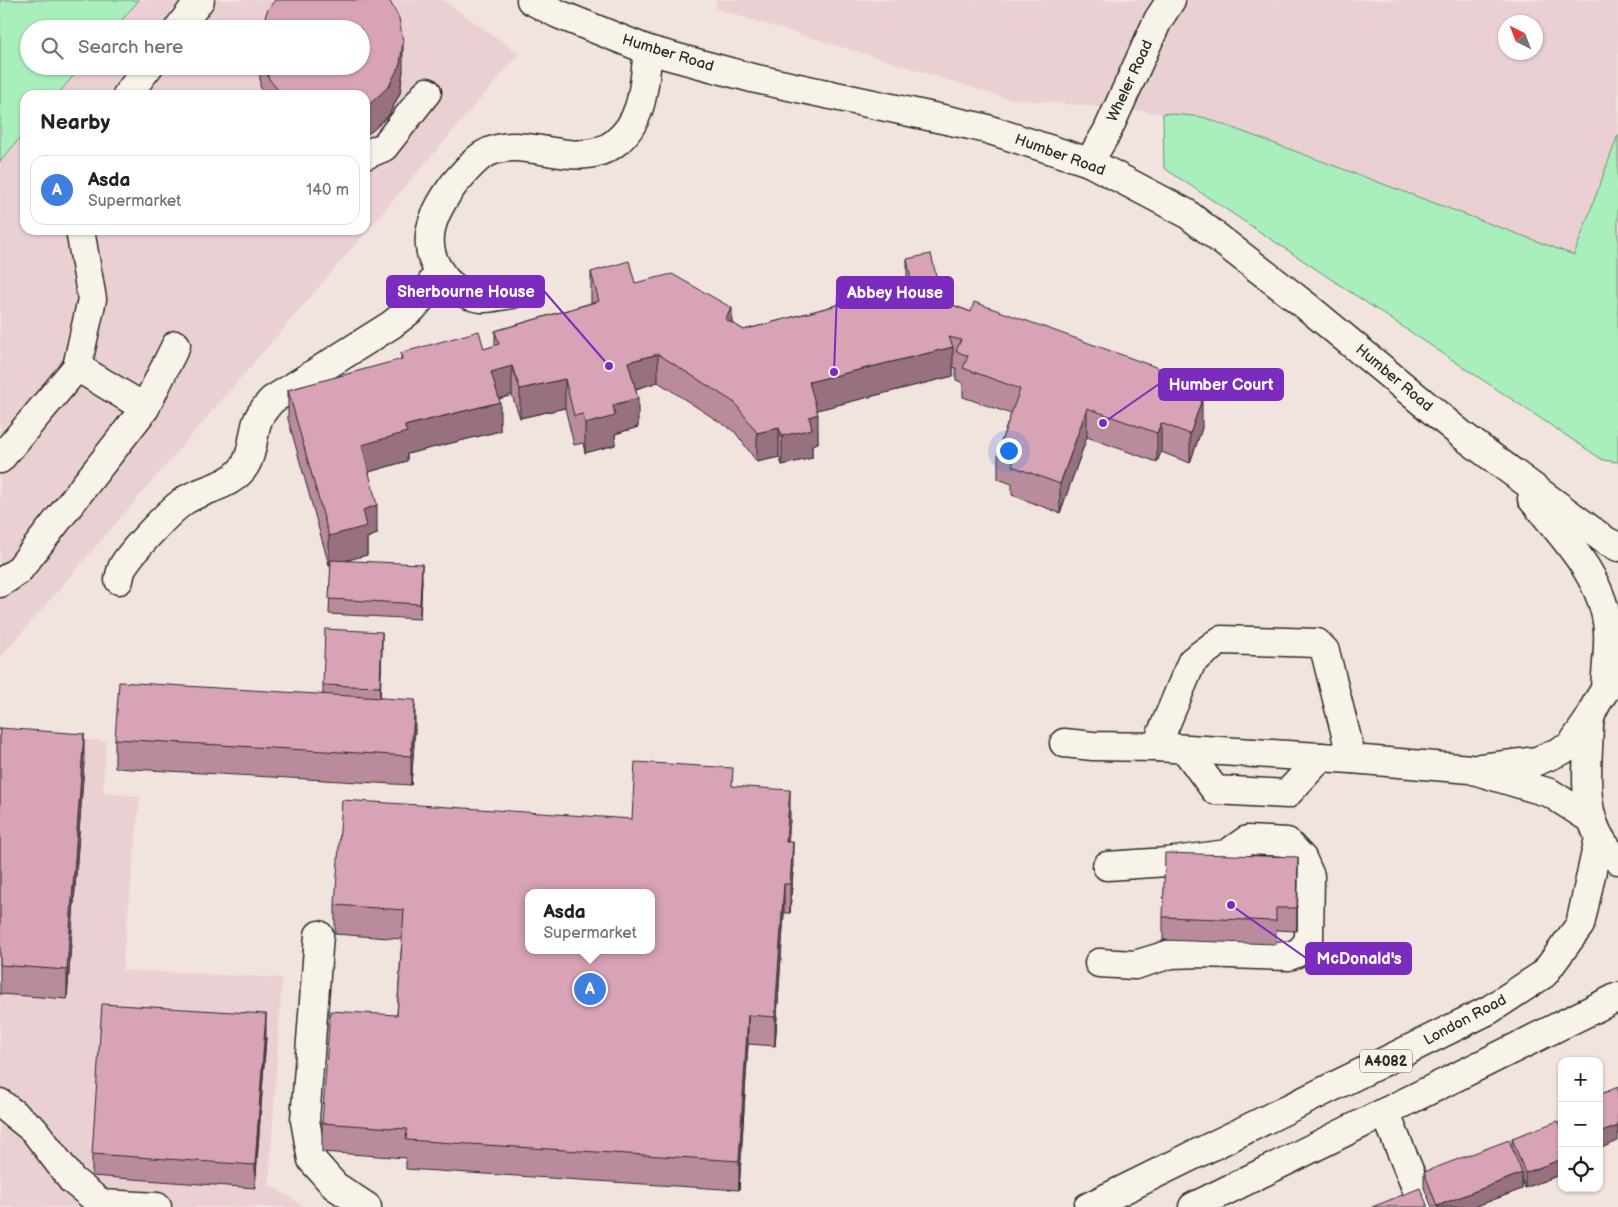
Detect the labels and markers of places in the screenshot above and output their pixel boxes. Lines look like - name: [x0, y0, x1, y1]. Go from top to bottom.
- callout: Sherbourne House: [387, 276, 544, 307]
- callout: Abbey House: [837, 277, 953, 308]
- callout: Humber Court: [1159, 369, 1283, 400]
- callout: McDonald's: [1306, 943, 1411, 974]
- pin: A: [574, 970, 606, 1008]

